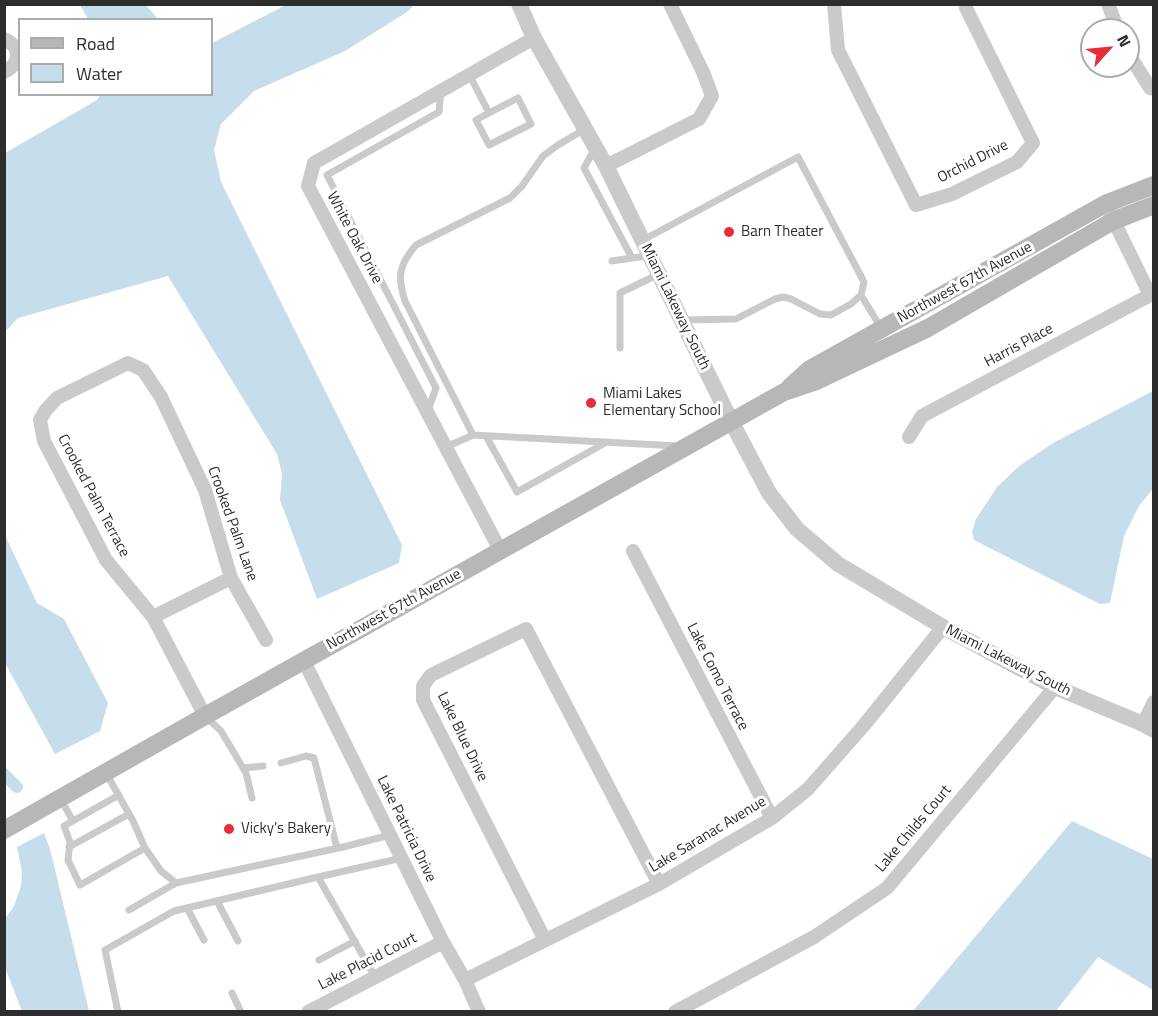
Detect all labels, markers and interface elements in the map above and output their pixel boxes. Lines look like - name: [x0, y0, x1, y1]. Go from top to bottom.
- legend: [18, 18, 213, 96]
- north arrow: [1080, 18, 1140, 78]
- text: Road: [76, 30, 115, 57]
- text: N: [1111, 30, 1137, 51]
- text: Water: [76, 60, 122, 87]
- street label: Orchid Drive: [935, 137, 1011, 187]
- street label: White Oak Drive: [322, 189, 386, 287]
- place label: Barn Theater: [741, 223, 823, 241]
- marker: Barn Theater: [722, 225, 736, 239]
- street label: Northwest 67th Avenue: [895, 238, 1035, 328]
- street label: Miami Lakeway South: [637, 241, 713, 373]
- street label: Harris Place: [981, 320, 1057, 372]
- place label: Miami Lakes Elementary School: [603, 385, 721, 420]
- marker: Miami Lakes Elementary School: [584, 396, 598, 410]
- street label: Crooked Palm Terrace: [53, 432, 133, 560]
- street label: Crooked Palm Lane: [203, 464, 261, 584]
- street label: Northwest 67th Avenue: [324, 565, 464, 655]
- street label: Lake Como Terrace: [682, 620, 752, 734]
- street label: Miami Lakeway South: [942, 622, 1074, 700]
- street label: Lake Blue Drive: [433, 690, 491, 784]
- street label: Lake Patricia Drive: [372, 773, 440, 885]
- street label: Lake Childs Court: [872, 782, 956, 876]
- street label: Lake Saranac Avenue: [646, 793, 770, 877]
- place label: Vicky’s Bakery: [241, 820, 331, 838]
- marker: Vicky’s Bakery: [222, 822, 236, 836]
- street label: Lake Placid Court: [316, 929, 420, 995]

